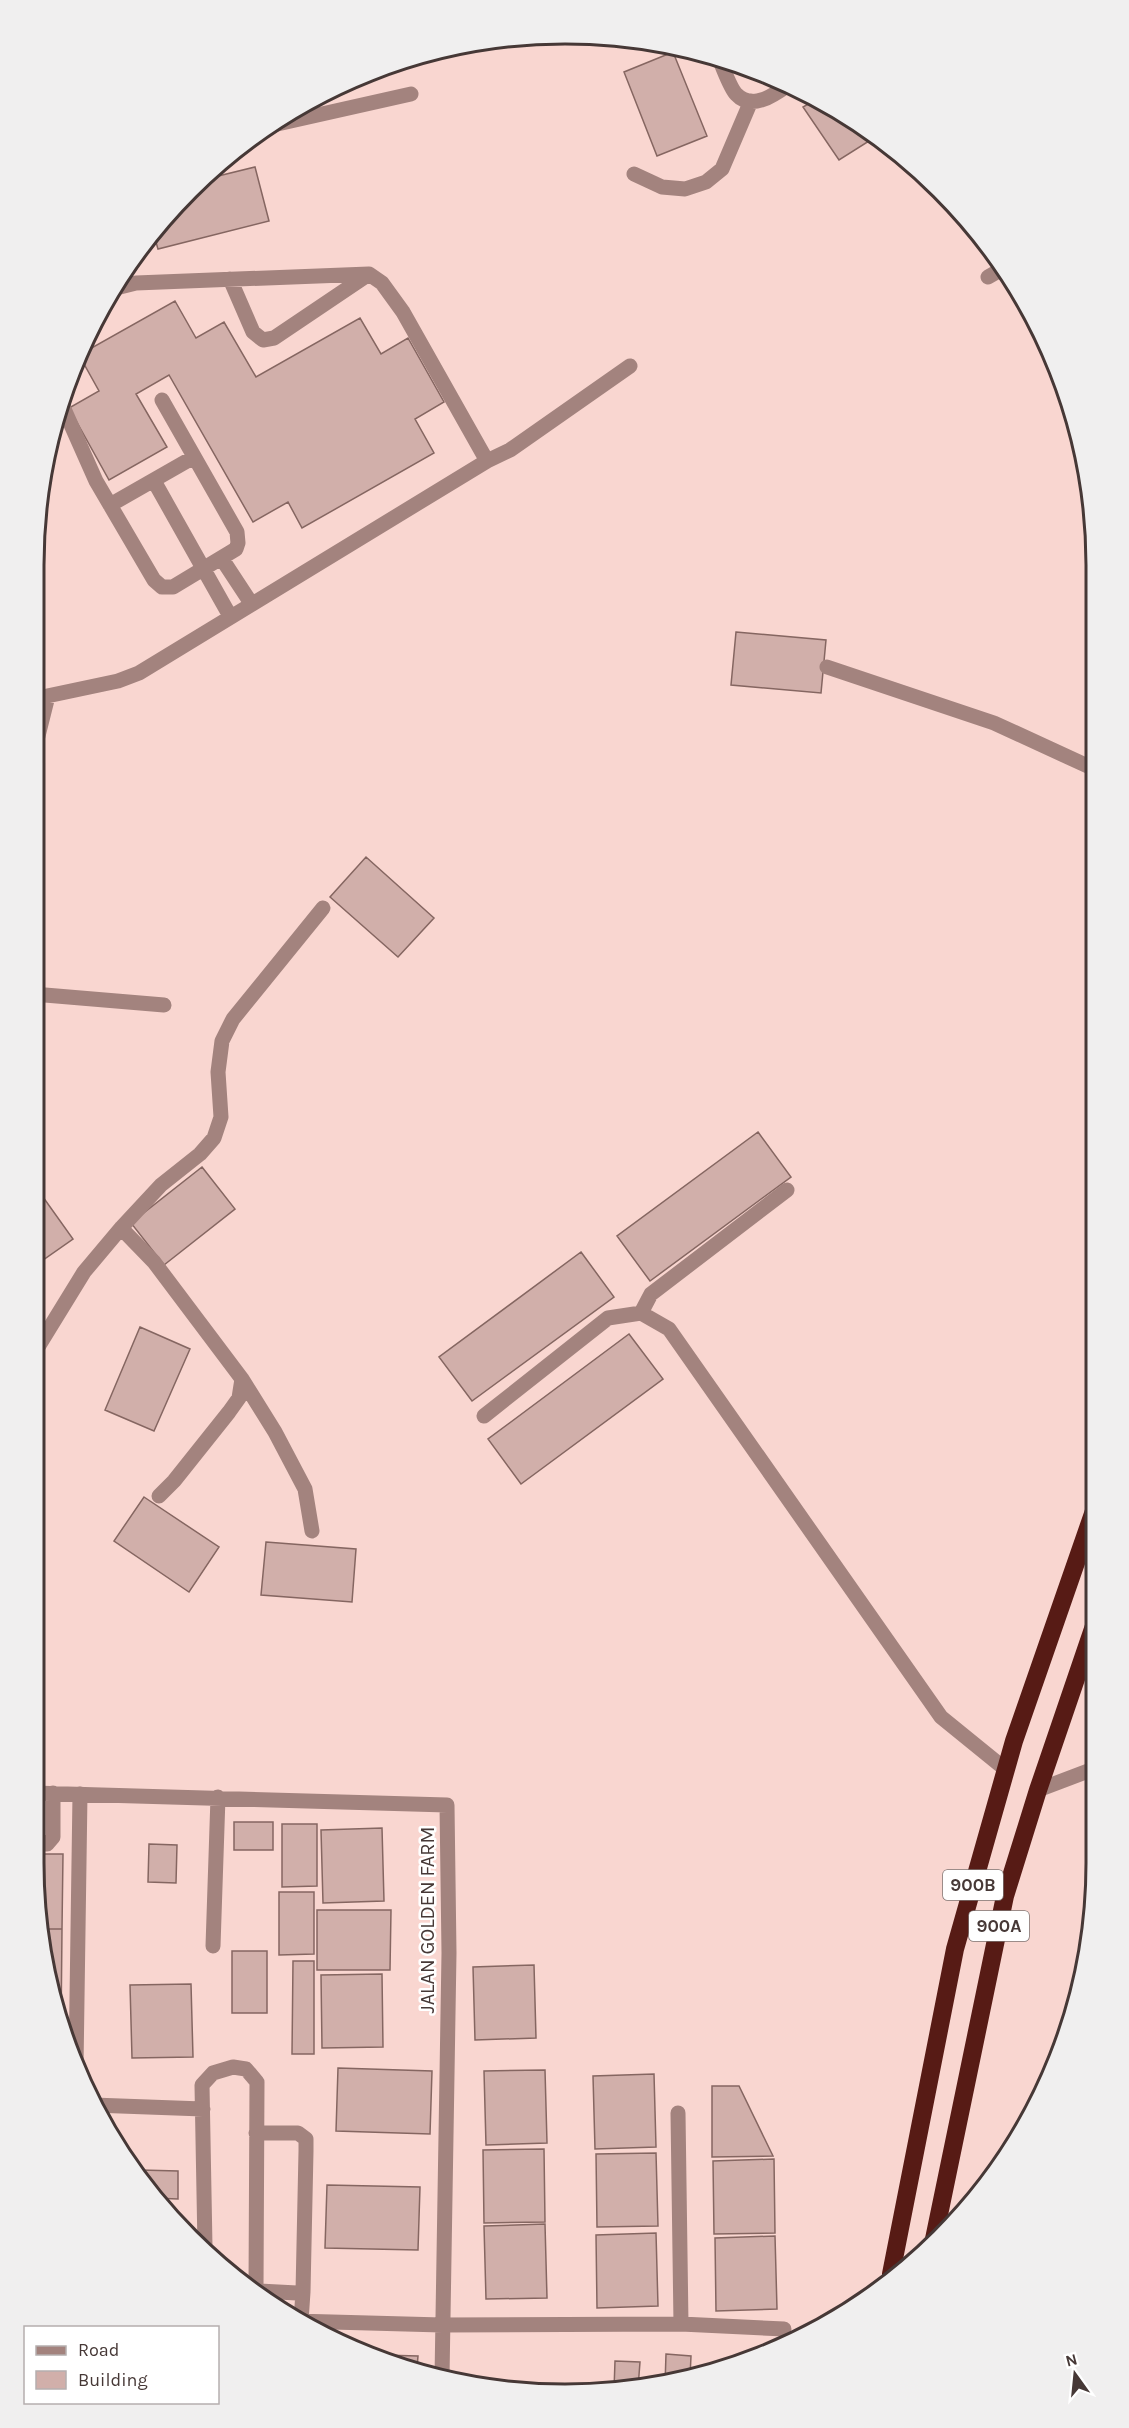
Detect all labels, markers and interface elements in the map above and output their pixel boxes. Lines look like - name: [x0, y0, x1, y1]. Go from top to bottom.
- street label: JALAN GOLDEN FARM: [416, 1827, 439, 2013]
- road number: 900B: [943, 1870, 1003, 1900]
- road number: 900A: [969, 1911, 1029, 1941]
- legend: [24, 2326, 219, 2404]
- text: Road: [78, 2339, 119, 2361]
- north arrow: [1045, 2344, 1105, 2404]
- text: N: [1063, 2349, 1079, 2371]
- text: Building: [78, 2369, 148, 2391]

